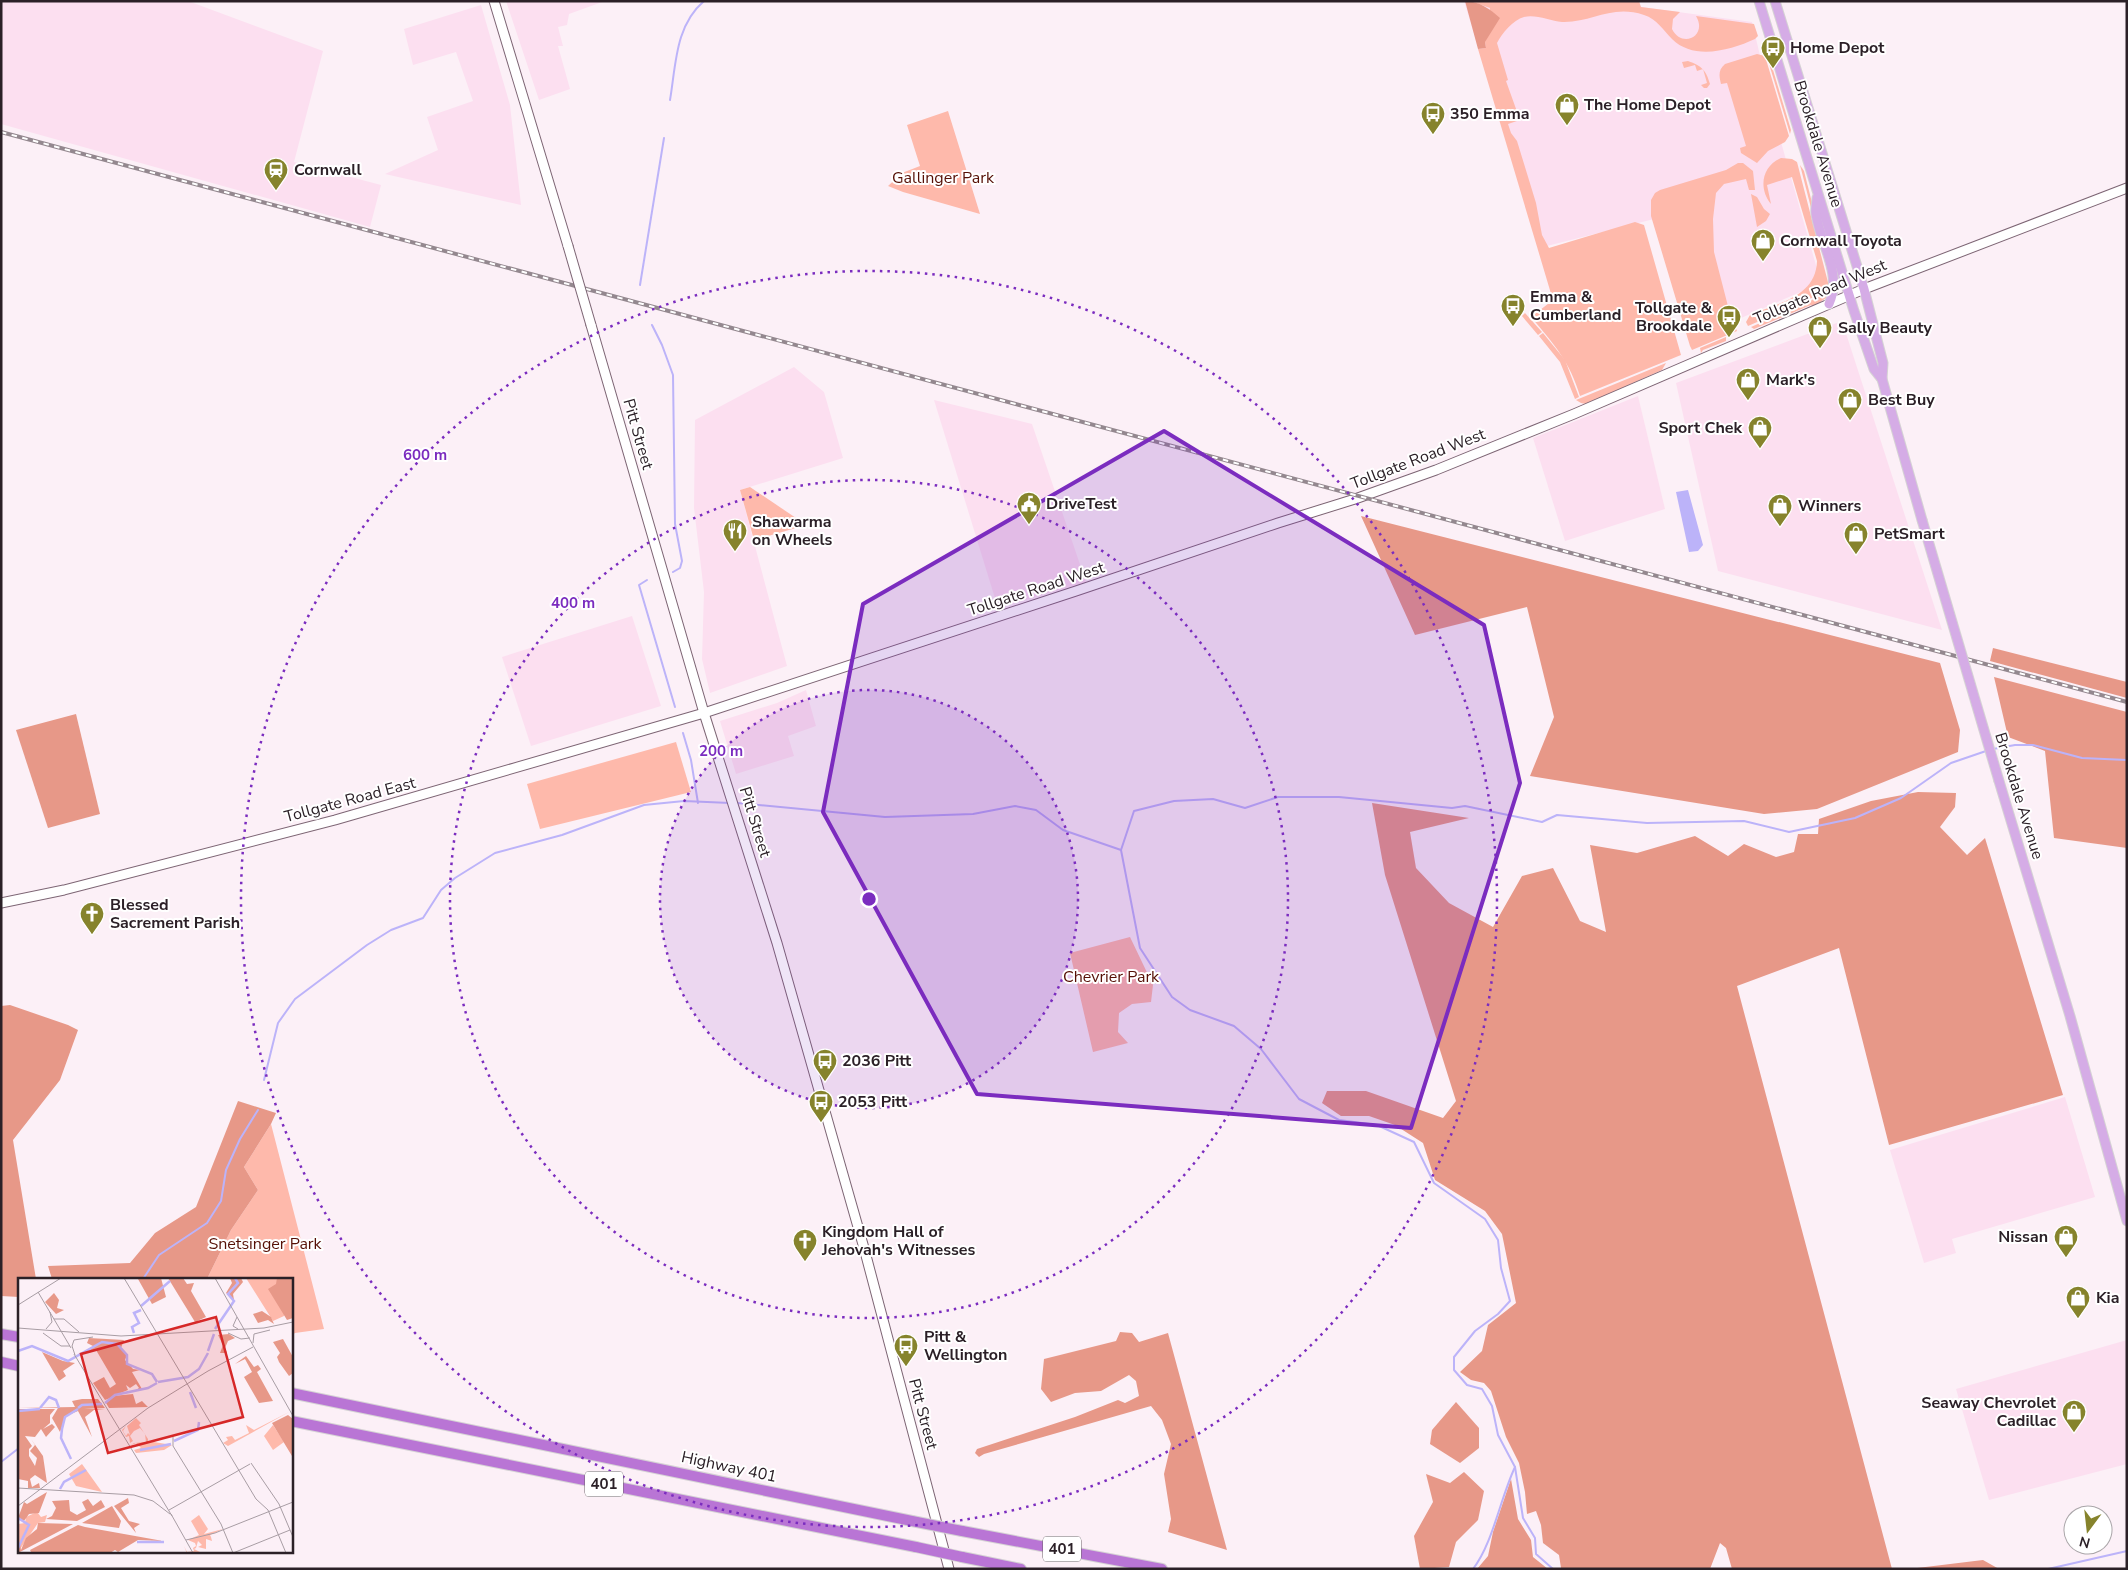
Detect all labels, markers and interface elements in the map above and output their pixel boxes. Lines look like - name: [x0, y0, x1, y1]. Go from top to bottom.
- bus stop icon: Home Depot: [1760, 35, 1786, 69]
- place label: Home Depot: [1790, 37, 1885, 59]
- street label: Brookdale Avenue: [1788, 78, 1848, 210]
- shop icon: The Home Depot: [1554, 92, 1580, 126]
- place label: The Home Depot: [1584, 94, 1711, 116]
- bus stop icon: 350 Emma: [1420, 101, 1446, 135]
- place label: 350 Emma: [1450, 103, 1530, 125]
- station icon: Cornwall: [263, 157, 289, 191]
- place label: Cornwall: [294, 159, 362, 181]
- park label: Gallinger Park: [892, 167, 995, 189]
- shop icon: Cornwall Toyota: [1750, 228, 1776, 262]
- place label: Cornwall Toyota: [1780, 230, 1902, 252]
- street label: Tollgate Road West: [1750, 254, 1890, 330]
- place label: Emma & Cumberland: [1530, 286, 1621, 326]
- bus stop icon: Emma & Cumberland: [1500, 293, 1526, 327]
- place label: Tollgate & Brookdale: [1635, 297, 1712, 337]
- bus stop icon: Tollgate & Brookdale: [1716, 304, 1742, 338]
- shop icon: Sally Beauty: [1807, 315, 1833, 349]
- place label: Sally Beauty: [1838, 317, 1933, 339]
- shop icon: Mark's: [1735, 367, 1761, 401]
- place label: Mark's: [1766, 369, 1815, 391]
- shop icon: Best Buy: [1837, 387, 1863, 421]
- place label: Best Buy: [1868, 389, 1935, 411]
- street label: Pitt Street: [617, 396, 659, 472]
- shop icon: Sport Chek: [1747, 415, 1773, 449]
- place label: Sport Chek: [1658, 417, 1742, 439]
- street label: Tollgate Road West: [1348, 423, 1489, 495]
- text: 600 m: [403, 445, 447, 465]
- public building icon: DriveTest: [1016, 491, 1042, 525]
- place label: DriveTest: [1046, 493, 1118, 515]
- shop icon: Winners: [1767, 493, 1793, 527]
- place label: Winners: [1798, 495, 1861, 517]
- place label: Shawarma on Wheels: [752, 511, 832, 551]
- restaurant icon: Shawarma on Wheels: [722, 518, 748, 552]
- shop icon: PetSmart: [1843, 521, 1869, 555]
- place label: PetSmart: [1874, 523, 1945, 545]
- street label: Tollgate Road West: [965, 556, 1108, 621]
- text: 400 m: [551, 593, 595, 613]
- street label: Brookdale Avenue: [1989, 730, 2049, 862]
- text: 200 m: [699, 741, 743, 761]
- street label: Tollgate Road East: [282, 772, 418, 828]
- street label: Pitt Street: [734, 784, 776, 860]
- centre of rings: [860, 890, 878, 908]
- place label: Blessed Sacrement Parish: [110, 894, 240, 934]
- church icon: Blessed Sacrement Parish: [79, 901, 105, 935]
- park label: Chevrier Park: [1063, 966, 1160, 988]
- bus stop icon: 2036 Pitt: [812, 1048, 838, 1082]
- place label: 2036 Pitt: [842, 1050, 912, 1072]
- bus stop icon: 2053 Pitt: [808, 1089, 834, 1123]
- place label: 2053 Pitt: [838, 1091, 908, 1113]
- place label: Kingdom Hall of Jehovah's Witnesses: [821, 1221, 976, 1261]
- shop icon: Nissan: [2053, 1224, 2079, 1258]
- place label: Nissan: [1998, 1226, 2048, 1248]
- church icon: Kingdom Hall of Jehovah's Witnesses: [792, 1228, 818, 1262]
- park label: Snetsinger Park: [208, 1233, 323, 1255]
- inset map: [18, 1278, 292, 1552]
- shop icon: Kia: [2065, 1285, 2091, 1319]
- place label: Kia: [2096, 1287, 2119, 1309]
- place label: Pitt & Wellington: [924, 1326, 1007, 1366]
- bus stop icon: Pitt & Wellington: [893, 1333, 919, 1367]
- street label: Pitt Street: [903, 1376, 943, 1452]
- place label: Seaway Chevrolet Cadillac: [1921, 1392, 2057, 1432]
- shop icon: Seaway Chevrolet Cadillac: [2061, 1399, 2087, 1433]
- street label: Highway 401: [679, 1446, 779, 1488]
- road number: 401: [585, 1472, 623, 1496]
- north arrow: [2063, 1505, 2113, 1555]
- text: N: [2077, 1532, 2092, 1553]
- road number: 401: [1043, 1536, 1081, 1562]

